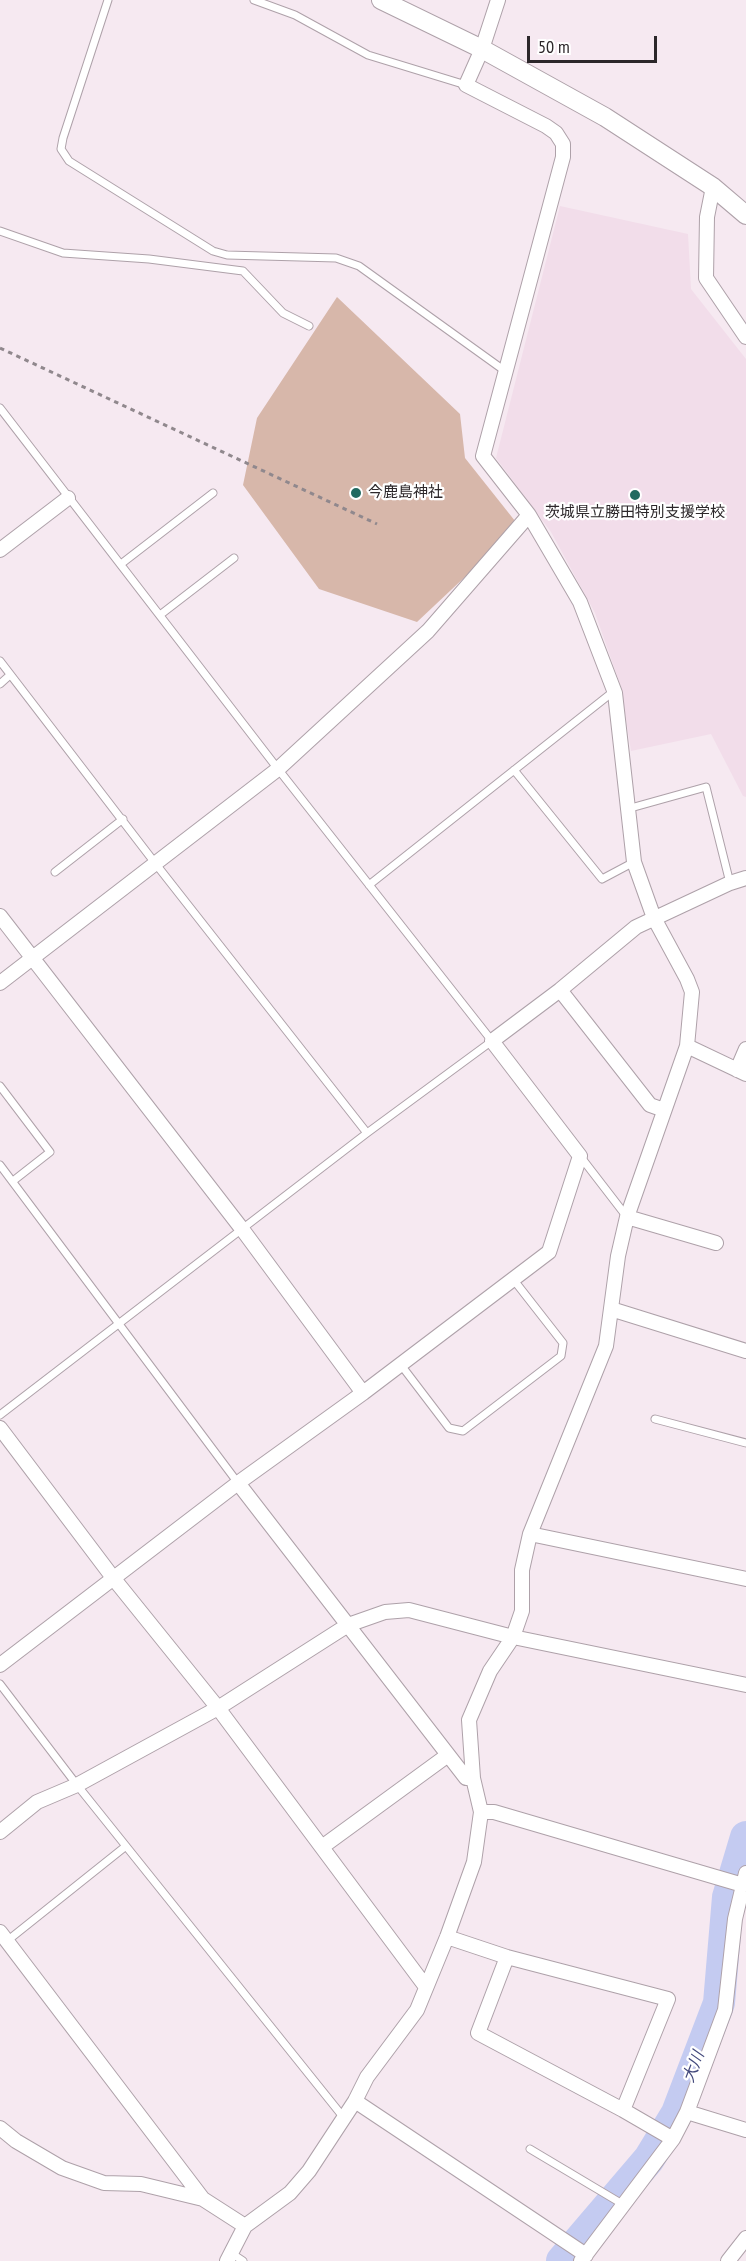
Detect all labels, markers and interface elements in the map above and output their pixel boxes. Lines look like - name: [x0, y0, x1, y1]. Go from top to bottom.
- scale bar: [530, 24, 660, 62]
- text: 50 m: [538, 35, 570, 58]
- place label: 今鹿島神社: [368, 484, 443, 502]
- marker: 今鹿島神社: [349, 486, 363, 500]
- marker: 茨城県立勝田特別支援学校: [628, 488, 642, 502]
- place label: 茨城県立勝田特別支援学校: [545, 504, 725, 522]
- water label: 大川: [679, 2049, 709, 2085]

